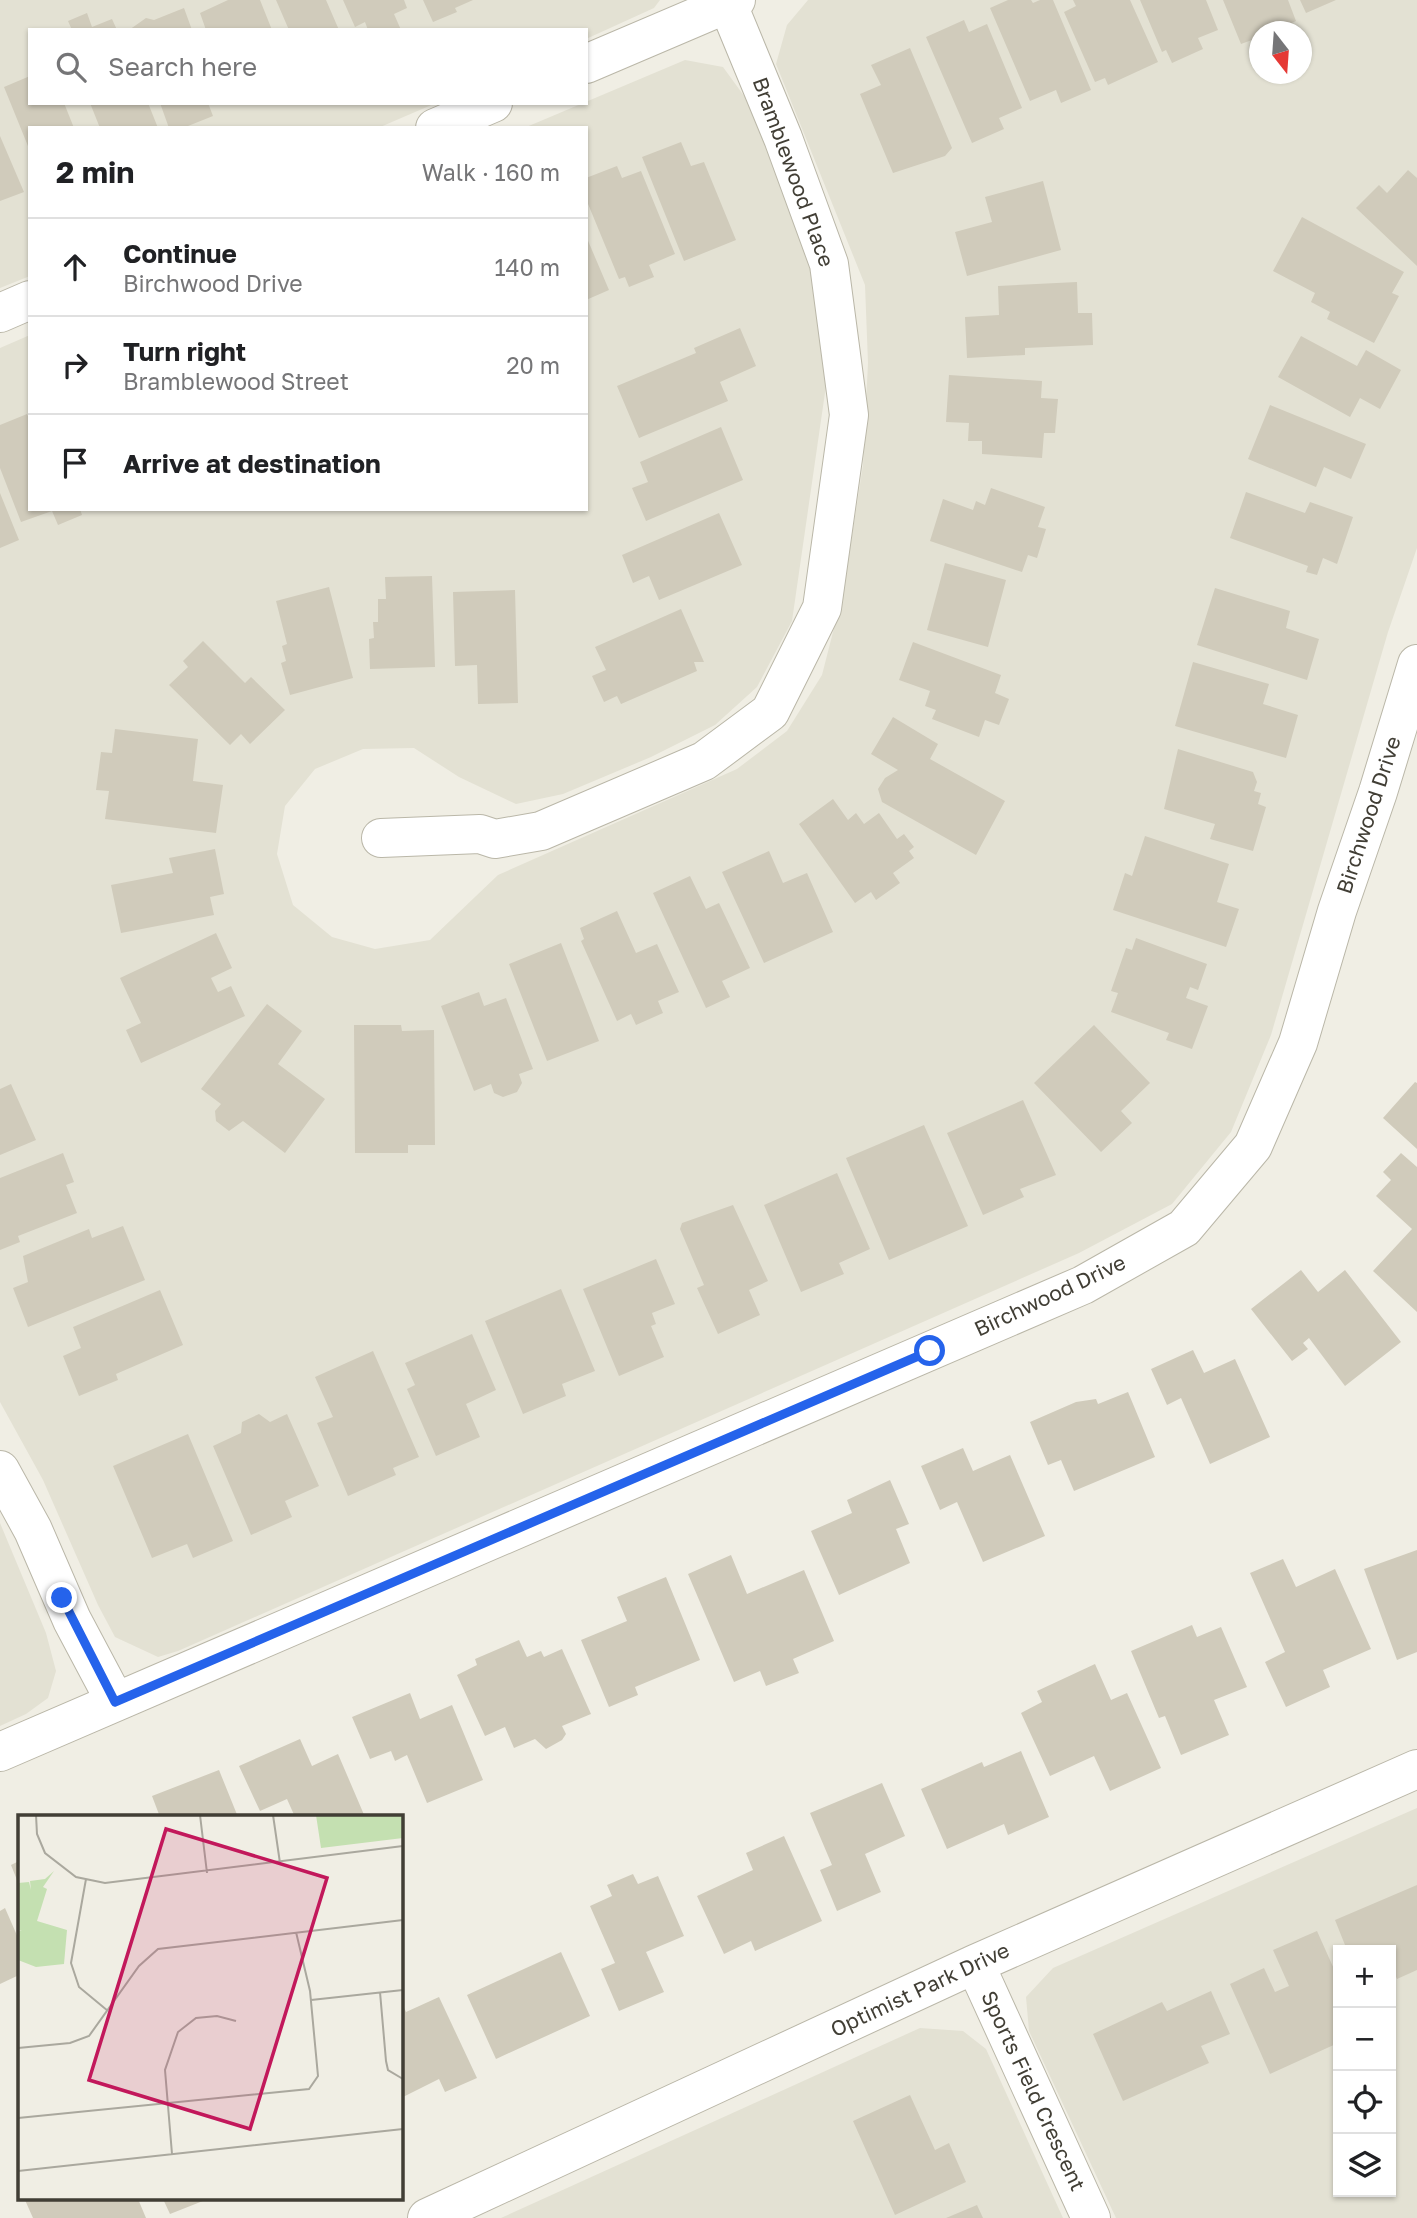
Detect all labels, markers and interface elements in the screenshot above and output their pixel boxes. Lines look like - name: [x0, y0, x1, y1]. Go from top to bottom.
- north arrow: [1249, 21, 1312, 84]
- search box: [28, 28, 588, 105]
- icon: search: [52, 48, 90, 86]
- text: Search here: [108, 51, 257, 82]
- street label: Bramblewood Place: [748, 73, 840, 270]
- text: 2 min: [56, 154, 134, 190]
- text: Walk · 160 m: [422, 158, 560, 186]
- text: Continue: [123, 238, 237, 269]
- icon: ahead: [56, 248, 94, 286]
- text: 140 m: [494, 253, 560, 281]
- text: Birchwood Drive: [123, 269, 303, 297]
- text: Turn right: [123, 336, 246, 367]
- icon: right: [56, 346, 94, 384]
- text: 20 m: [506, 351, 560, 379]
- text: Bramblewood Street: [123, 367, 349, 395]
- icon: arrive: [56, 444, 94, 482]
- text: Arrive at destination: [123, 448, 381, 479]
- street label: Birchwood Drive: [1330, 733, 1406, 897]
- street label: Birchwood Drive: [970, 1249, 1129, 1342]
- route start: [914, 1335, 945, 1366]
- route end: [46, 1582, 77, 1613]
- inset map: [18, 1815, 402, 2200]
- street label: Optimist Park Drive: [826, 1936, 1013, 2042]
- map controls: [1333, 1945, 1396, 2197]
- button: +: [1333, 1945, 1396, 2008]
- street label: Sports Field Crescent: [976, 1986, 1092, 2195]
- button: −: [1333, 2008, 1396, 2071]
- button: locate: [1333, 2071, 1396, 2134]
- button: layers: [1333, 2134, 1396, 2197]

